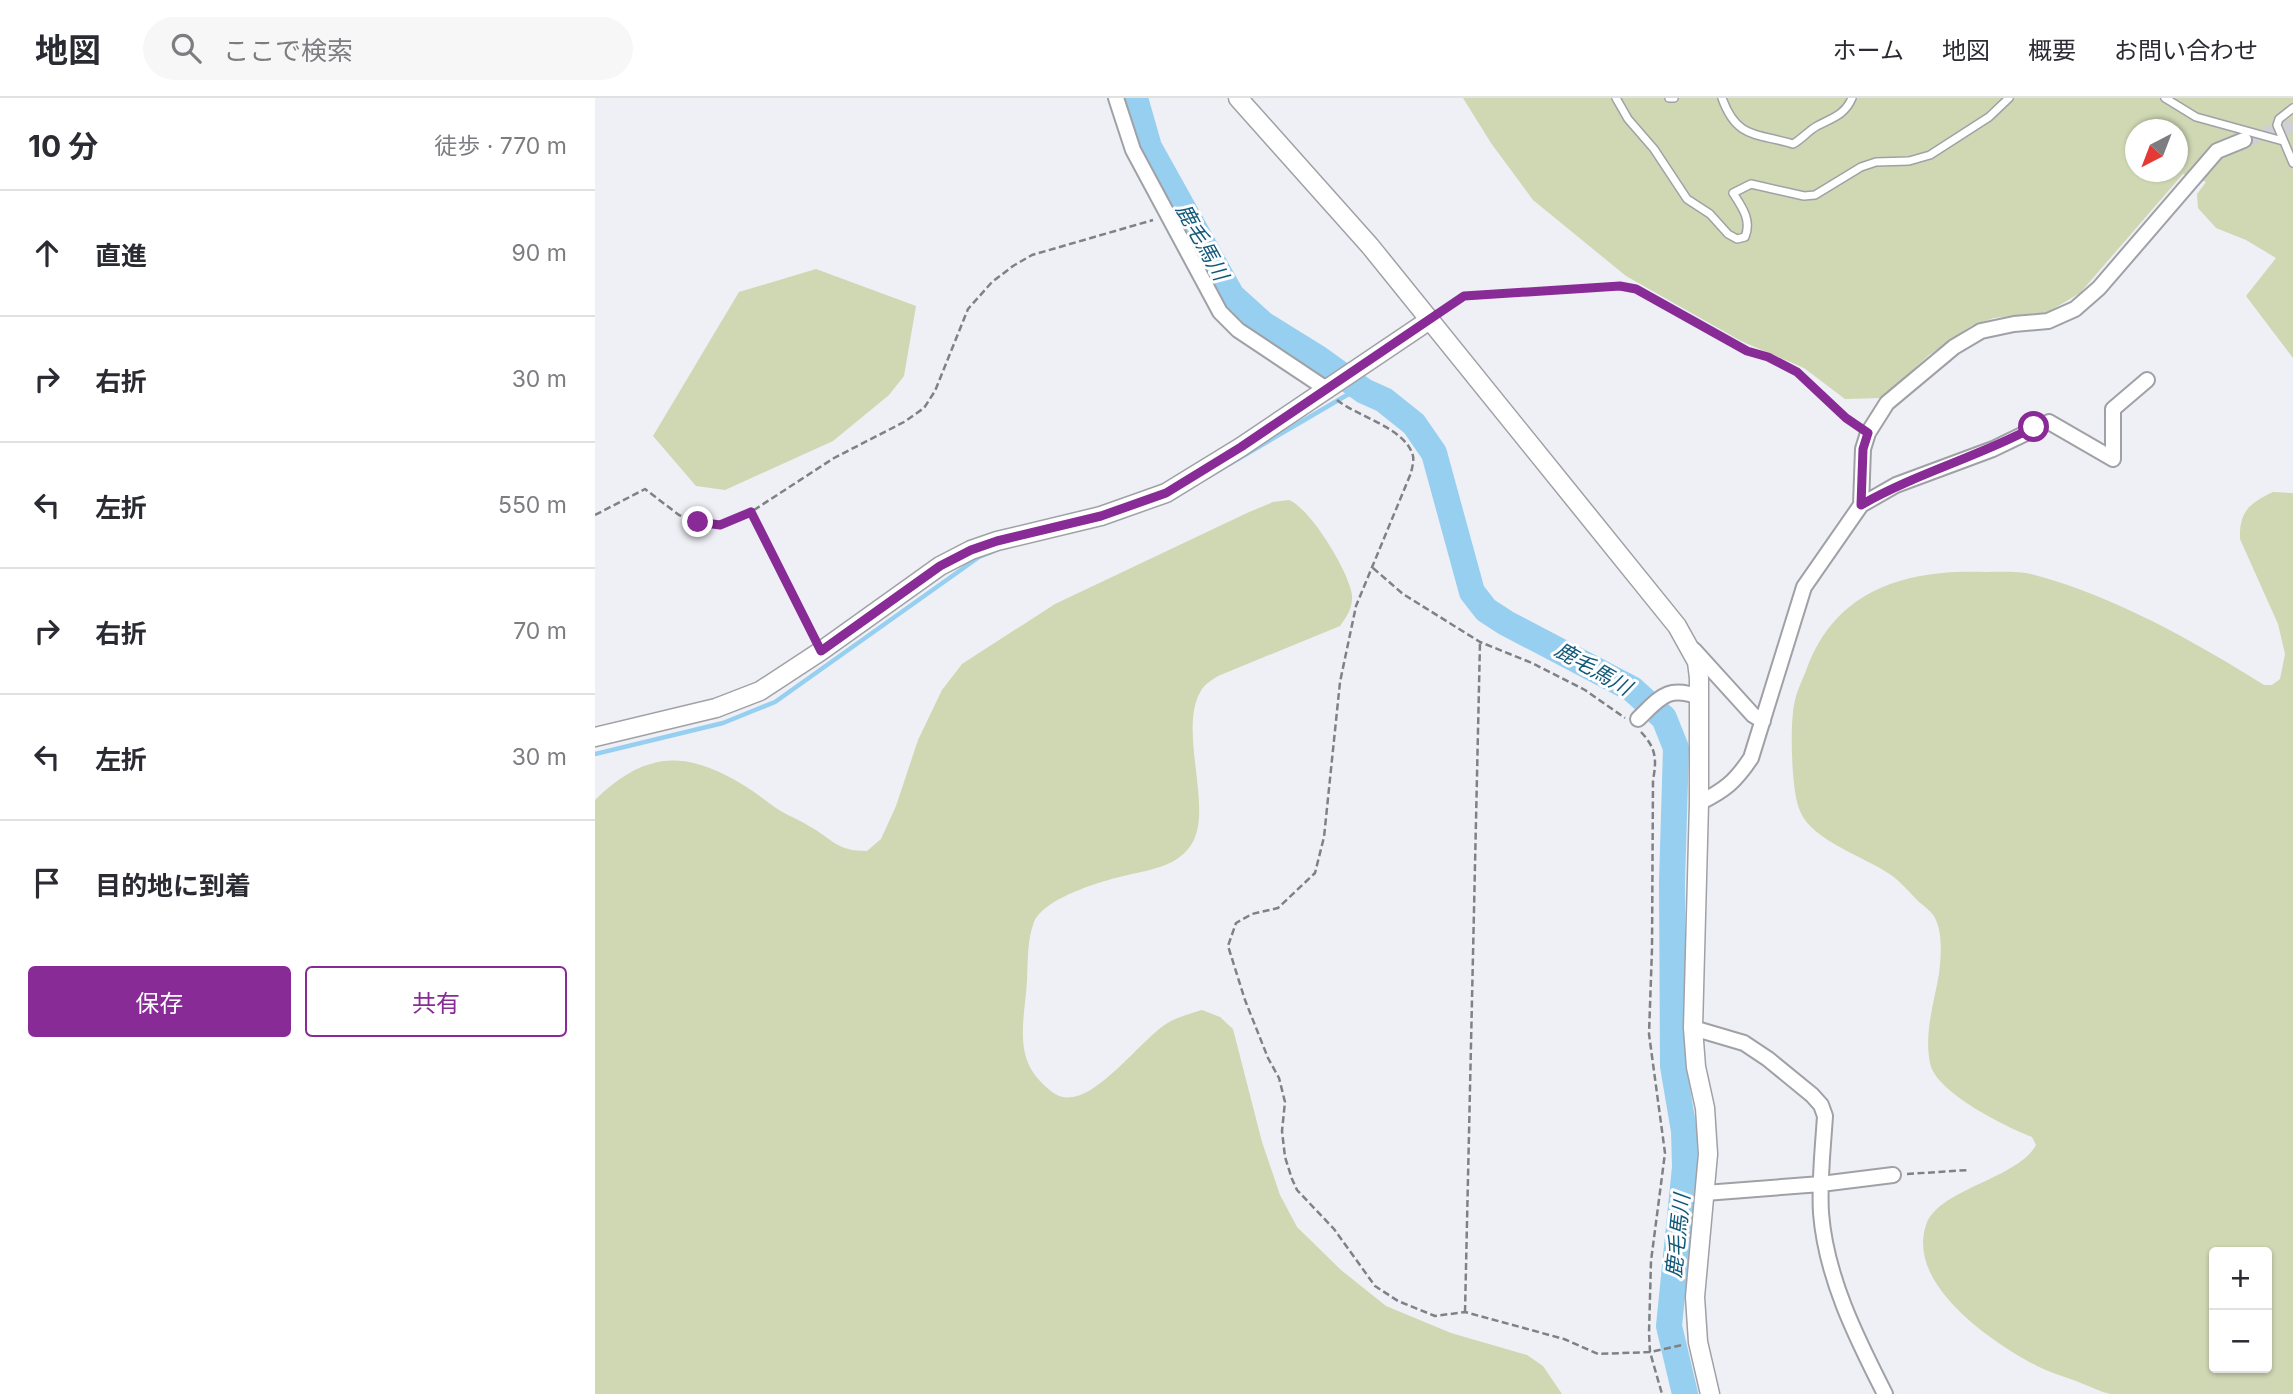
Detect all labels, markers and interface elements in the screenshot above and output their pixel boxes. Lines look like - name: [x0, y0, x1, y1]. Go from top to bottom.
- search box: [143, 17, 633, 80]
- icon: search: [167, 29, 205, 67]
- text: 地図: [35, 30, 101, 70]
- text: ここで検索: [223, 35, 353, 66]
- text: ホーム: [1833, 36, 1904, 65]
- text: 地図: [1942, 36, 1990, 65]
- text: 概要: [2028, 36, 2076, 65]
- text: お問い合わせ: [2114, 36, 2258, 65]
- north arrow: [2125, 119, 2188, 182]
- text: 10 分: [28, 128, 98, 164]
- text: 徒歩 · 770 m: [434, 132, 567, 160]
- water label: 鹿毛馬川: [1171, 199, 1235, 286]
- icon: ahead: [28, 234, 66, 272]
- text: 90 m: [512, 239, 567, 267]
- text: 直進: [95, 240, 147, 271]
- icon: right: [28, 360, 66, 398]
- text: 30 m: [512, 365, 567, 393]
- text: 右折: [95, 366, 147, 397]
- route start: [2018, 411, 2049, 442]
- icon: left: [28, 486, 66, 524]
- text: 550 m: [498, 491, 567, 519]
- text: 左折: [95, 492, 147, 523]
- route end: [682, 506, 713, 537]
- icon: right: [28, 612, 66, 650]
- text: 70 m: [513, 617, 567, 645]
- text: 右折: [95, 618, 147, 649]
- water label: 鹿毛馬川: [1551, 637, 1638, 701]
- icon: left: [28, 738, 66, 776]
- text: 30 m: [512, 743, 567, 771]
- text: 左折: [95, 744, 147, 775]
- icon: arrive: [28, 864, 66, 902]
- text: 目的地に到着: [95, 870, 251, 901]
- button: 保存: [28, 966, 291, 1037]
- button: 共有: [305, 966, 567, 1037]
- water label: 鹿毛馬川: [1661, 1191, 1695, 1279]
- map controls: [2209, 1247, 2272, 1373]
- button: +: [2209, 1247, 2272, 1310]
- button: −: [2209, 1310, 2272, 1373]

